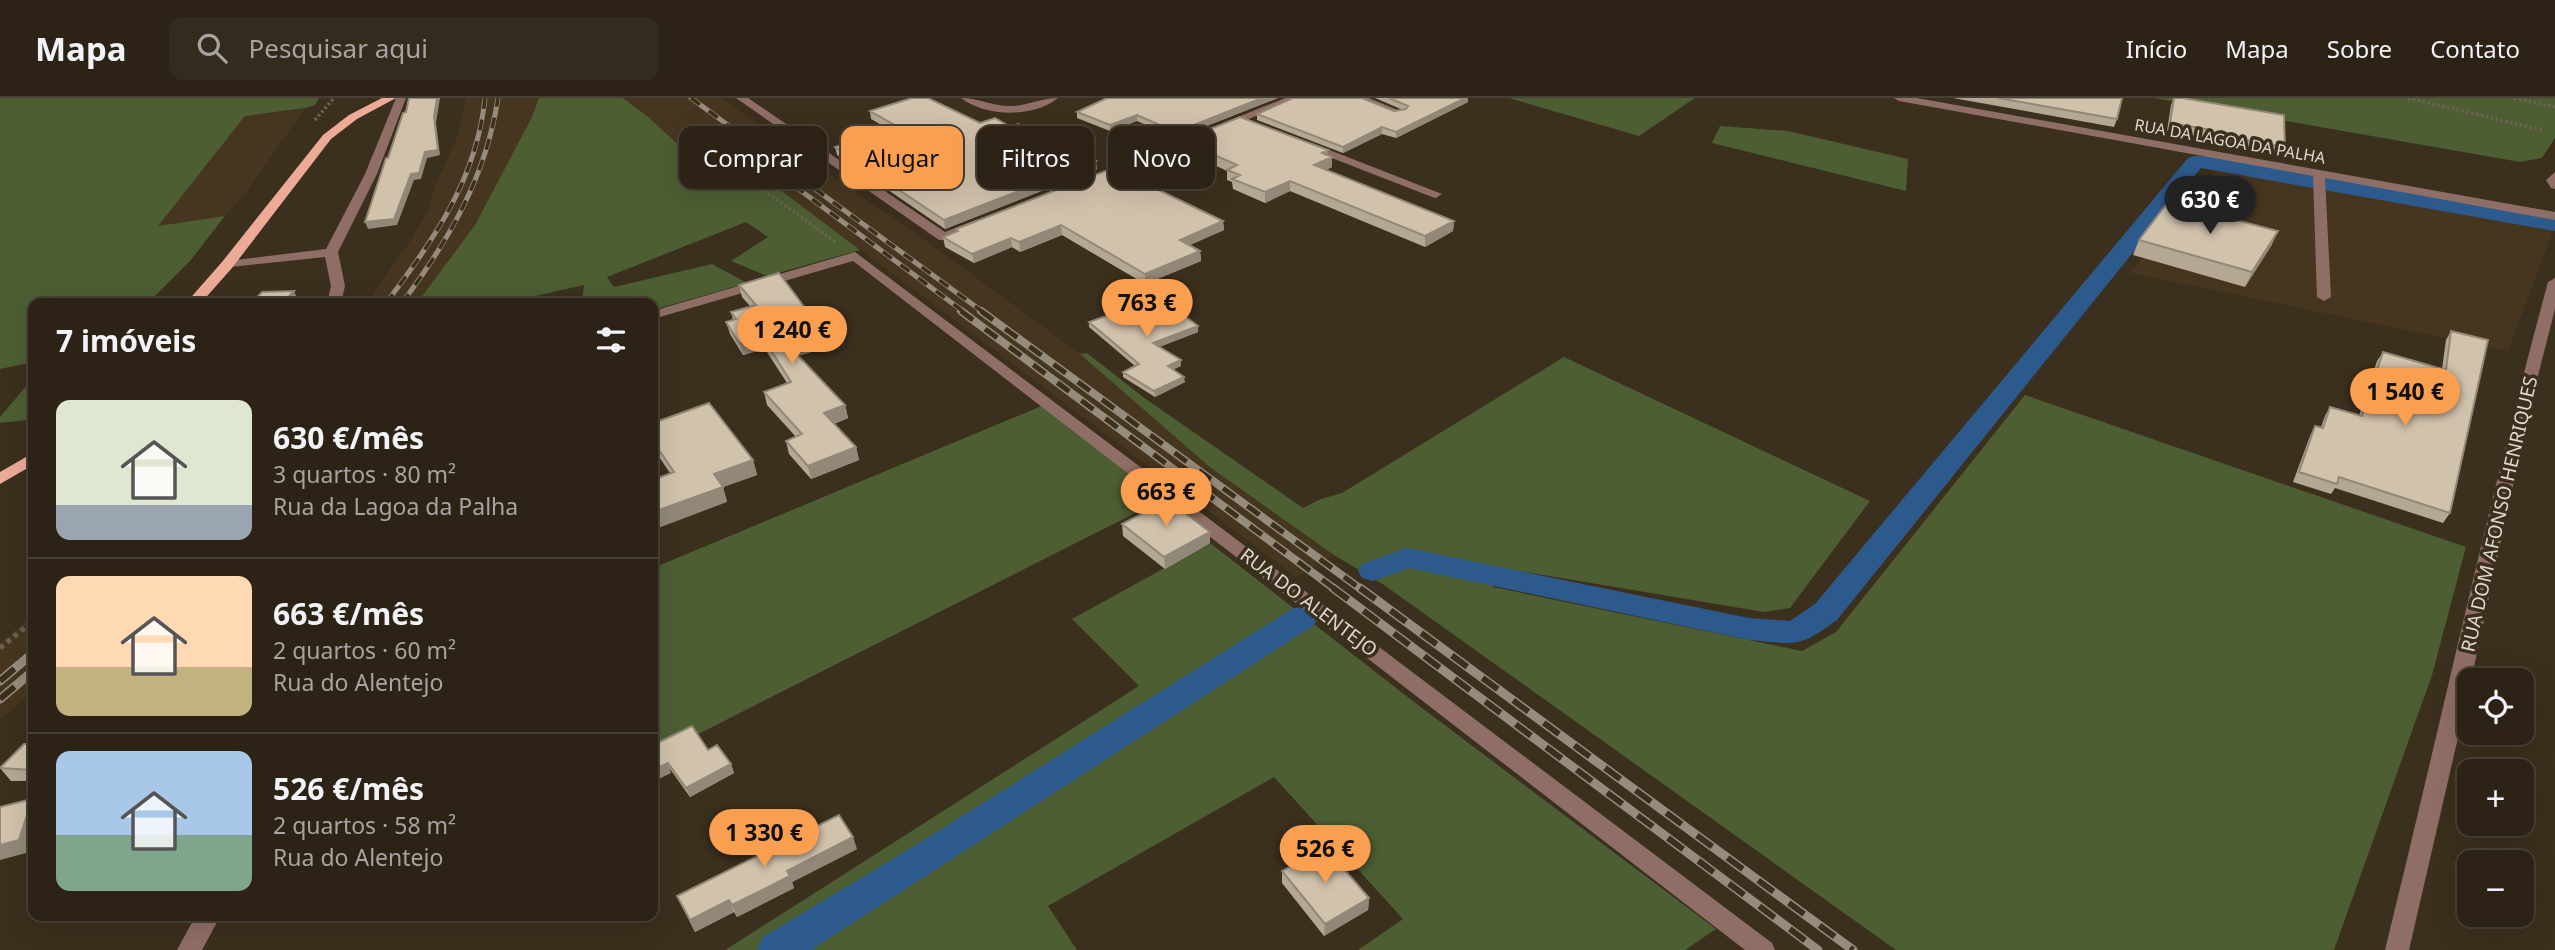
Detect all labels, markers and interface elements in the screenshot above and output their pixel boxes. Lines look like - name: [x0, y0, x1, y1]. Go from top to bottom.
- search box: [169, 17, 659, 80]
- text: Mapa: [35, 26, 127, 71]
- icon: search: [193, 29, 231, 67]
- text: Pesquisar aqui: [249, 30, 428, 66]
- text: Início: [2126, 32, 2187, 65]
- text: Mapa: [2225, 32, 2289, 65]
- text: Sobre: [2327, 32, 2392, 65]
- text: Contato: [2430, 32, 2520, 65]
- street label: RUA DA LAGOA DA PALHA: [2133, 113, 2328, 169]
- chip: Comprar: [679, 126, 827, 189]
- chip: Alugar: [841, 126, 963, 189]
- chip: Filtros: [977, 126, 1094, 189]
- chip: Novo: [1108, 126, 1215, 189]
- pin: 630 €: [2161, 176, 2259, 236]
- text: 630 €: [2181, 183, 2239, 215]
- pin: 763 €: [1098, 280, 1196, 339]
- text: 763 €: [1118, 286, 1176, 318]
- pin: 1 240 €: [727, 306, 857, 366]
- text: 1 240 €: [753, 313, 831, 345]
- text: 7 imóveis: [56, 320, 196, 361]
- icon: filters: [592, 321, 630, 359]
- pin: 1 540 €: [2340, 368, 2470, 428]
- street label: RUA DOM AFONSO HENRIQUES: [2455, 374, 2543, 654]
- text: 1 540 €: [2366, 375, 2444, 407]
- text: 630 €/mês: [273, 417, 424, 458]
- icon: home: [112, 428, 196, 512]
- text: 3 quartos · 80 m²: [273, 458, 456, 490]
- pin: 663 €: [1117, 468, 1215, 528]
- text: 663 €: [1137, 475, 1195, 507]
- text: Rua da Lagoa da Palha: [273, 490, 518, 522]
- street label: RUA DO ALENTEJO: [1235, 542, 1383, 662]
- text: 663 €/mês: [273, 593, 424, 634]
- icon: home: [112, 604, 196, 688]
- text: 2 quartos · 60 m²: [273, 634, 456, 666]
- text: Rua do Alentejo: [273, 666, 443, 698]
- map controls: [2457, 668, 2534, 927]
- button: locate: [2457, 668, 2534, 745]
- button: +: [2457, 759, 2534, 836]
- text: 526 €/mês: [273, 768, 424, 809]
- icon: home: [112, 779, 196, 863]
- text: 2 quartos · 58 m²: [273, 809, 456, 841]
- pin: 1 330 €: [699, 810, 829, 869]
- text: 1 330 €: [725, 816, 803, 848]
- pin: 526 €: [1276, 826, 1374, 885]
- text: 526 €: [1296, 832, 1354, 864]
- text: Rua do Alentejo: [273, 841, 443, 873]
- button: −: [2457, 850, 2534, 927]

